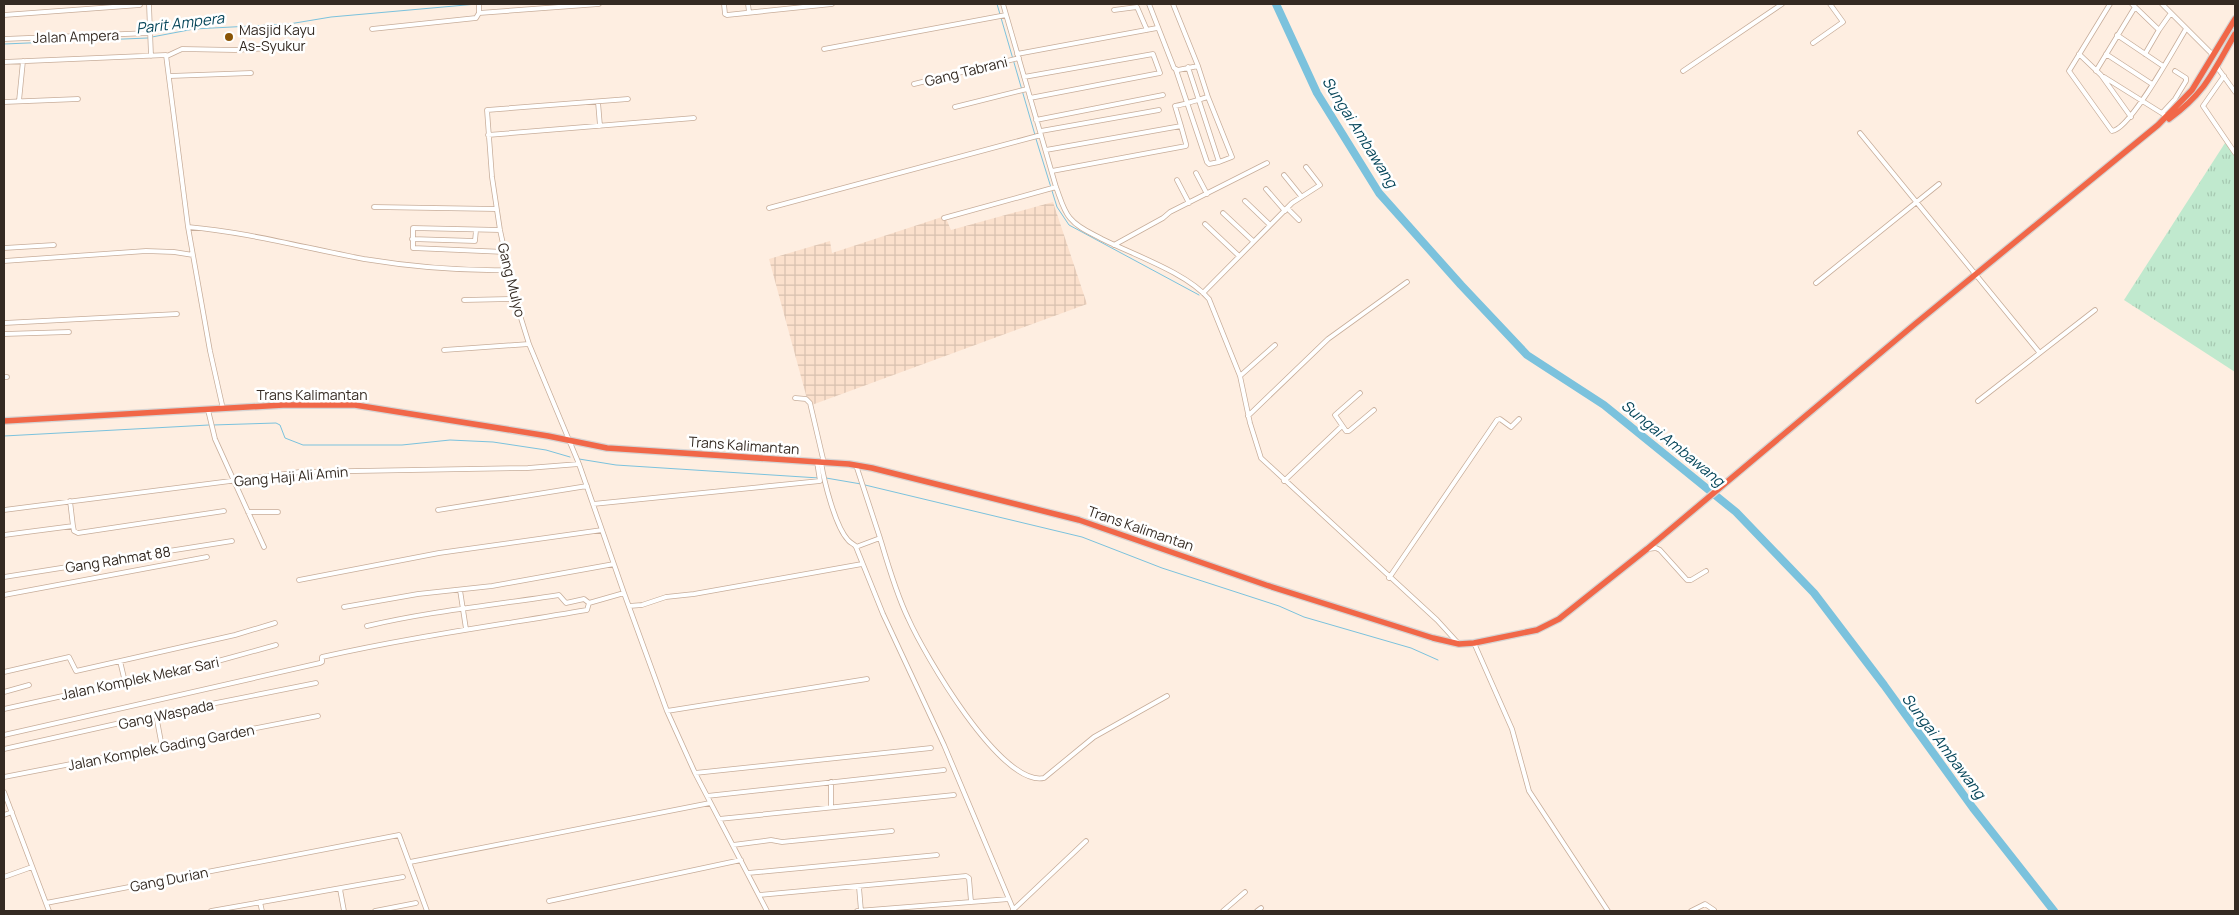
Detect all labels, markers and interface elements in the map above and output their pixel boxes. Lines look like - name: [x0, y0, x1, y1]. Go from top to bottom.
- water label: Parit Ampera: [135, 7, 226, 39]
- place label: Masjid Kayu As-Syukur: [239, 20, 315, 55]
- street label: Jalan Ampera: [33, 25, 119, 47]
- marker: Masjid Kayu As-Syukur: [223, 31, 235, 43]
- street label: Gang Tabrani: [923, 52, 1009, 90]
- water label: Sungai Ambawang: [1317, 73, 1403, 192]
- street label: Gang Mulyo: [494, 241, 530, 319]
- street label: Trans Kalimantan: [257, 385, 367, 404]
- water label: Sungai Ambawang: [1617, 395, 1730, 492]
- street label: Trans Kalimantan: [688, 432, 800, 458]
- street label: Gang Haji Ali Amin: [233, 462, 349, 490]
- street label: Trans Kalimantan: [1085, 501, 1197, 555]
- street label: Gang Rahmat 88: [64, 541, 172, 577]
- street label: Jalan Komplek Mekar Sari: [59, 652, 221, 704]
- water label: Sungai Ambawang: [1897, 689, 1991, 804]
- street label: Gang Waspada: [117, 695, 215, 733]
- street label: Jalan Komplek Gading Garden: [66, 720, 256, 774]
- street label: Gang Durian: [128, 862, 210, 896]

